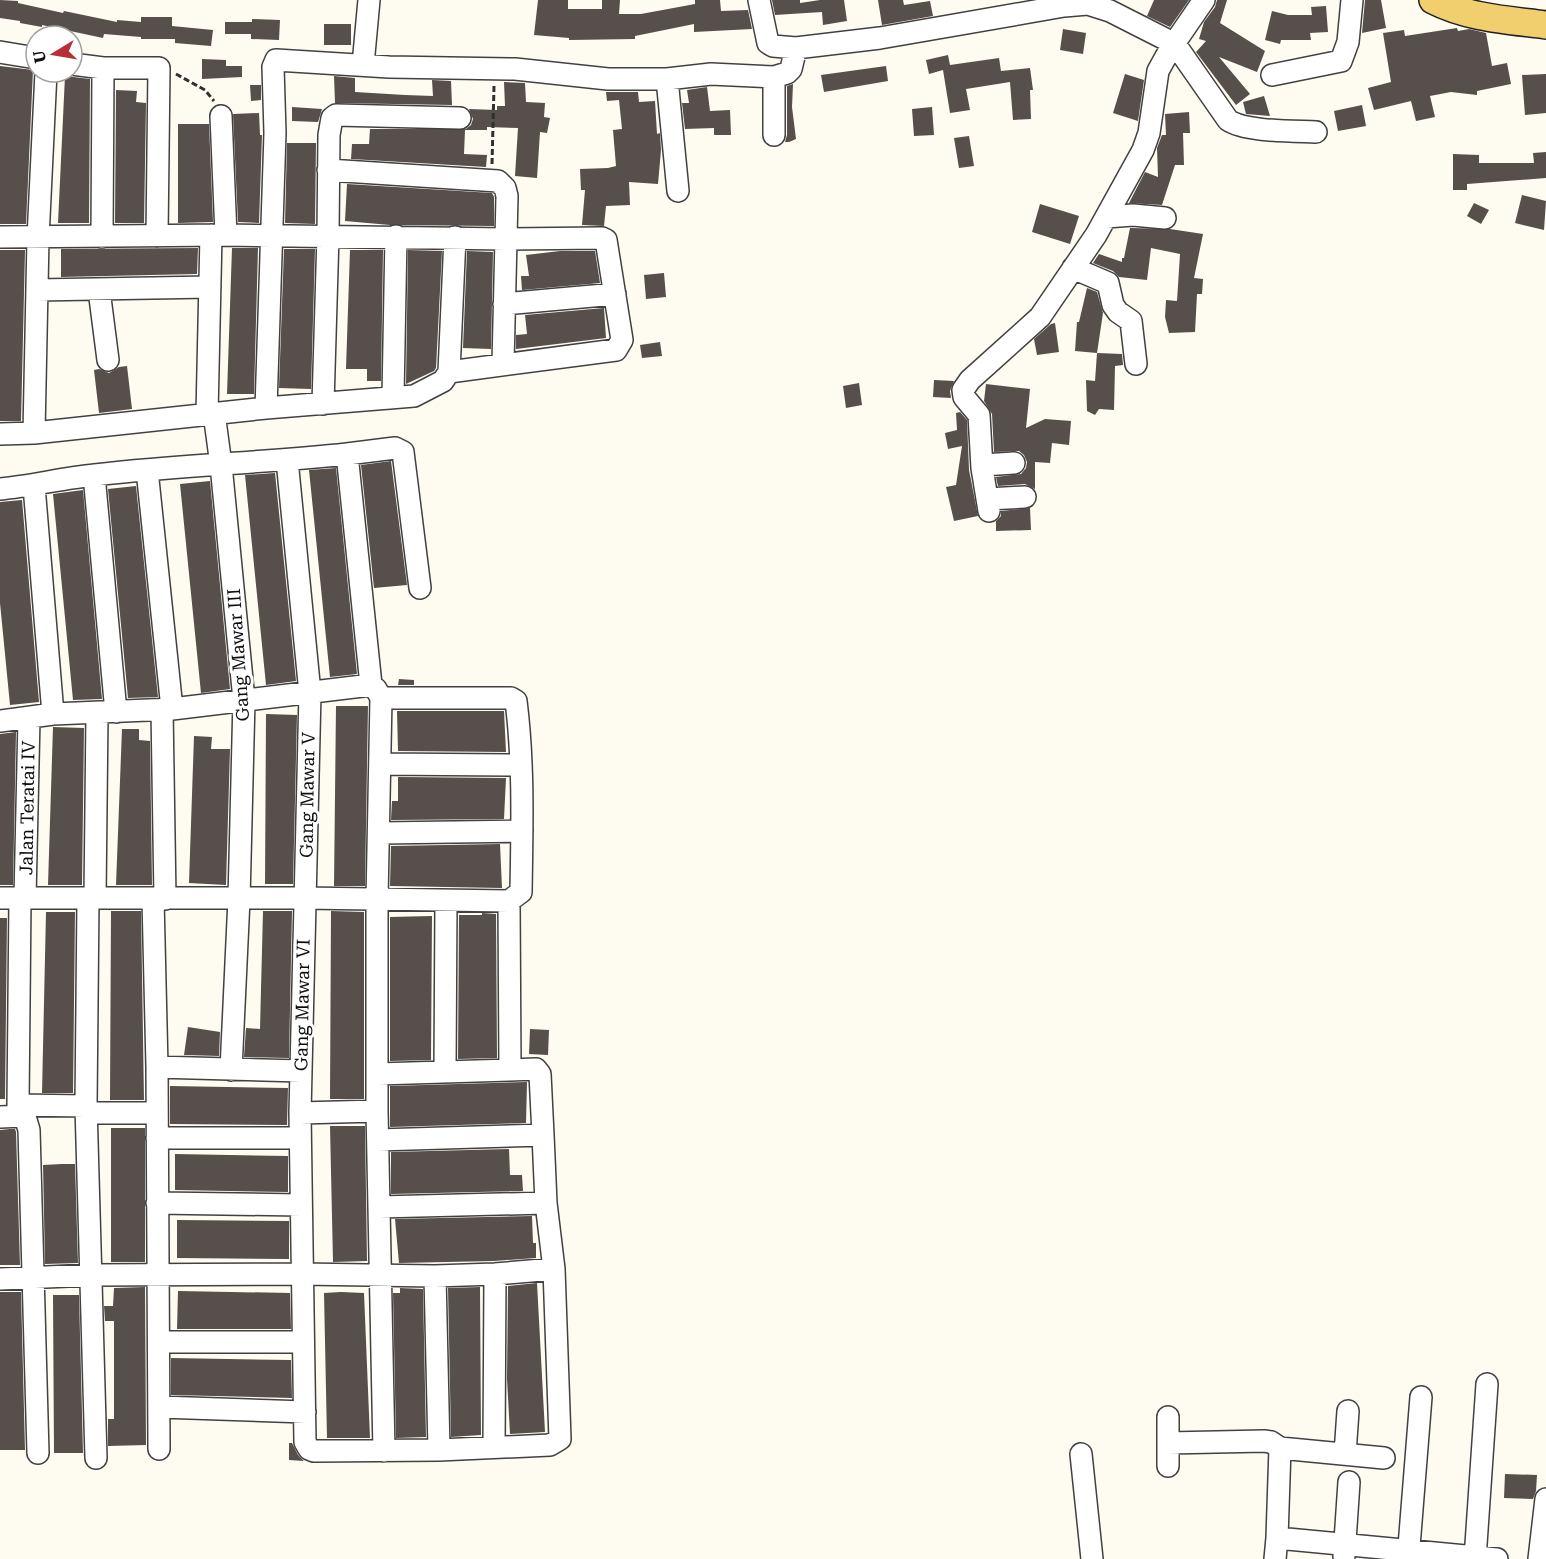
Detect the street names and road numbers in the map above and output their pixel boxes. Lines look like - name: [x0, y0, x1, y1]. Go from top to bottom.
- street label: Gang Mawar III: [223, 588, 253, 722]
- street label: Gang Mawar V: [295, 732, 319, 858]
- street label: Jalan Teratai IV: [15, 740, 39, 875]
- street label: Gang Mawar VI: [290, 939, 314, 1071]

